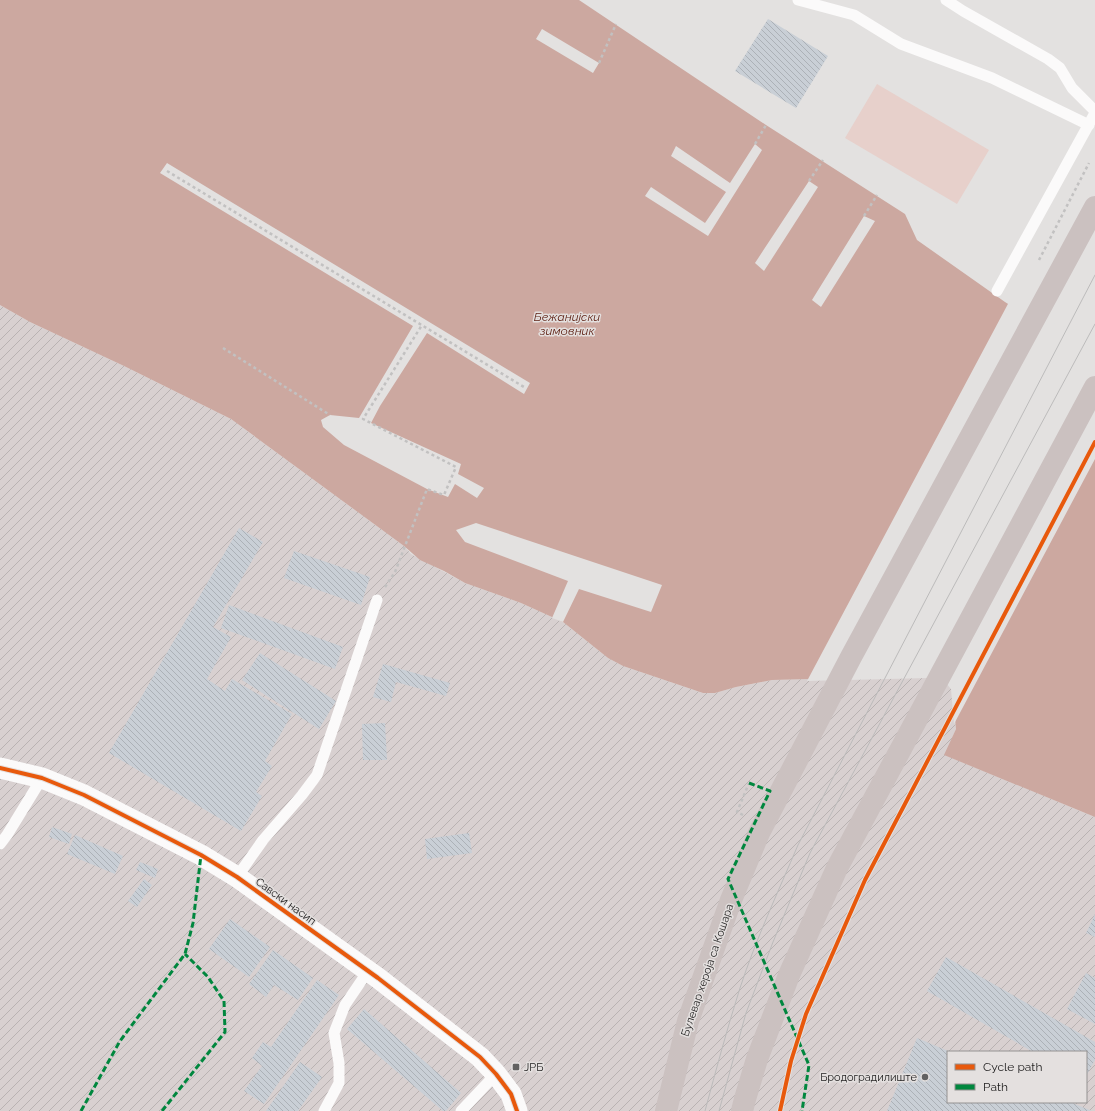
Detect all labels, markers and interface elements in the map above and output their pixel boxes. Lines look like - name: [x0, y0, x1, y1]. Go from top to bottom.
- water label: Бежанијски зимовник: [534, 310, 600, 338]
- street label: Савски насип: [253, 875, 319, 928]
- street label: Булевар хероја са Кошара: [679, 902, 736, 1038]
- legend: [947, 1051, 1087, 1103]
- text: Cycle path: [983, 1060, 1042, 1074]
- place label: ЈРБ: [524, 1061, 543, 1074]
- marker: ЈРБ: [511, 1062, 521, 1072]
- place label: Бродоградилиште: [820, 1071, 918, 1084]
- marker: Бродоградилиште: [920, 1072, 930, 1082]
- text: Path: [983, 1080, 1008, 1094]

